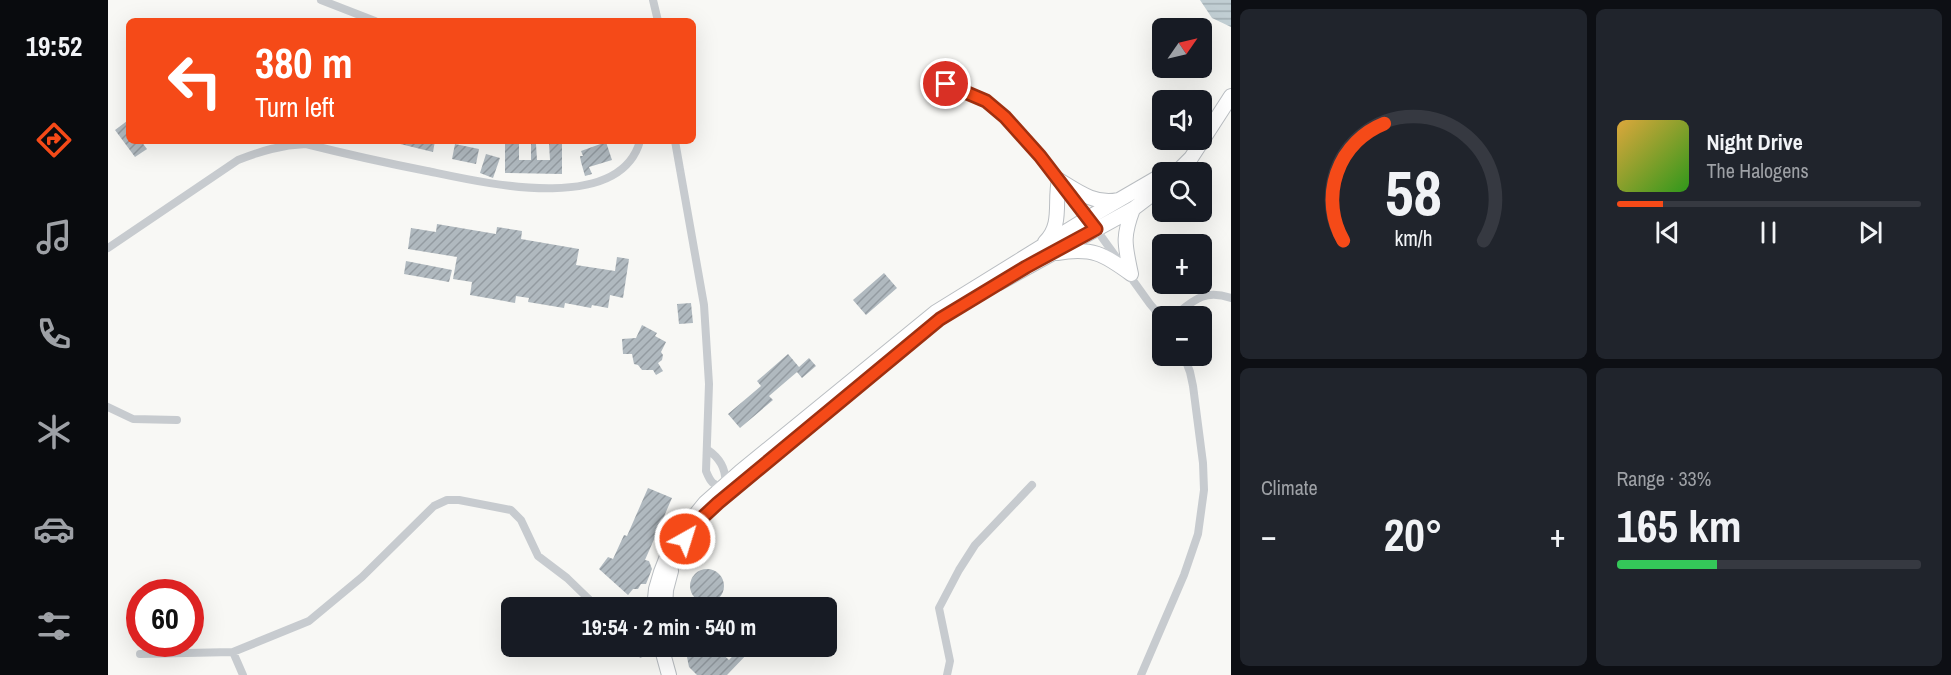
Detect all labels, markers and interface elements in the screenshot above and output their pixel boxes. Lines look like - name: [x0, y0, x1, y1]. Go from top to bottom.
- north arrow: [1152, 18, 1212, 78]
- map controls: [1152, 18, 1212, 366]
- text: 19:52: [26, 28, 82, 64]
- text: 380 m: [255, 35, 353, 91]
- icon: left: [156, 42, 234, 120]
- pin: [920, 58, 971, 109]
- icon: arrive: [929, 67, 962, 100]
- text: Turn left: [255, 89, 334, 125]
- button: sound: [1152, 90, 1212, 150]
- icon: directions: [33, 119, 75, 161]
- text: Night Drive: [1707, 127, 1803, 157]
- text: 58: [1385, 150, 1442, 234]
- text: The Halogens: [1707, 157, 1809, 184]
- button: search: [1152, 162, 1212, 222]
- icon: music: [33, 216, 75, 258]
- icon: previous: [1651, 216, 1684, 249]
- icon: pause: [1752, 216, 1785, 249]
- icon: next: [1854, 216, 1887, 249]
- text: km/h: [1394, 225, 1432, 254]
- button: +: [1152, 234, 1212, 294]
- button: −: [1152, 306, 1212, 366]
- icon: phone: [33, 313, 75, 355]
- icon: climate: [33, 411, 75, 453]
- text: Range · 33%: [1617, 465, 1711, 492]
- text: Climate: [1261, 474, 1318, 501]
- text: 165 km: [1617, 495, 1742, 556]
- text: 20°: [1384, 504, 1443, 565]
- position arrow: [653, 507, 717, 571]
- icon: car: [33, 508, 75, 550]
- text: −: [1261, 513, 1277, 557]
- text: +: [1550, 513, 1565, 557]
- speed limit sign: 60: [126, 579, 204, 657]
- icon: filters: [33, 605, 75, 647]
- text: 19:54 · 2 min · 540 m: [582, 612, 756, 642]

